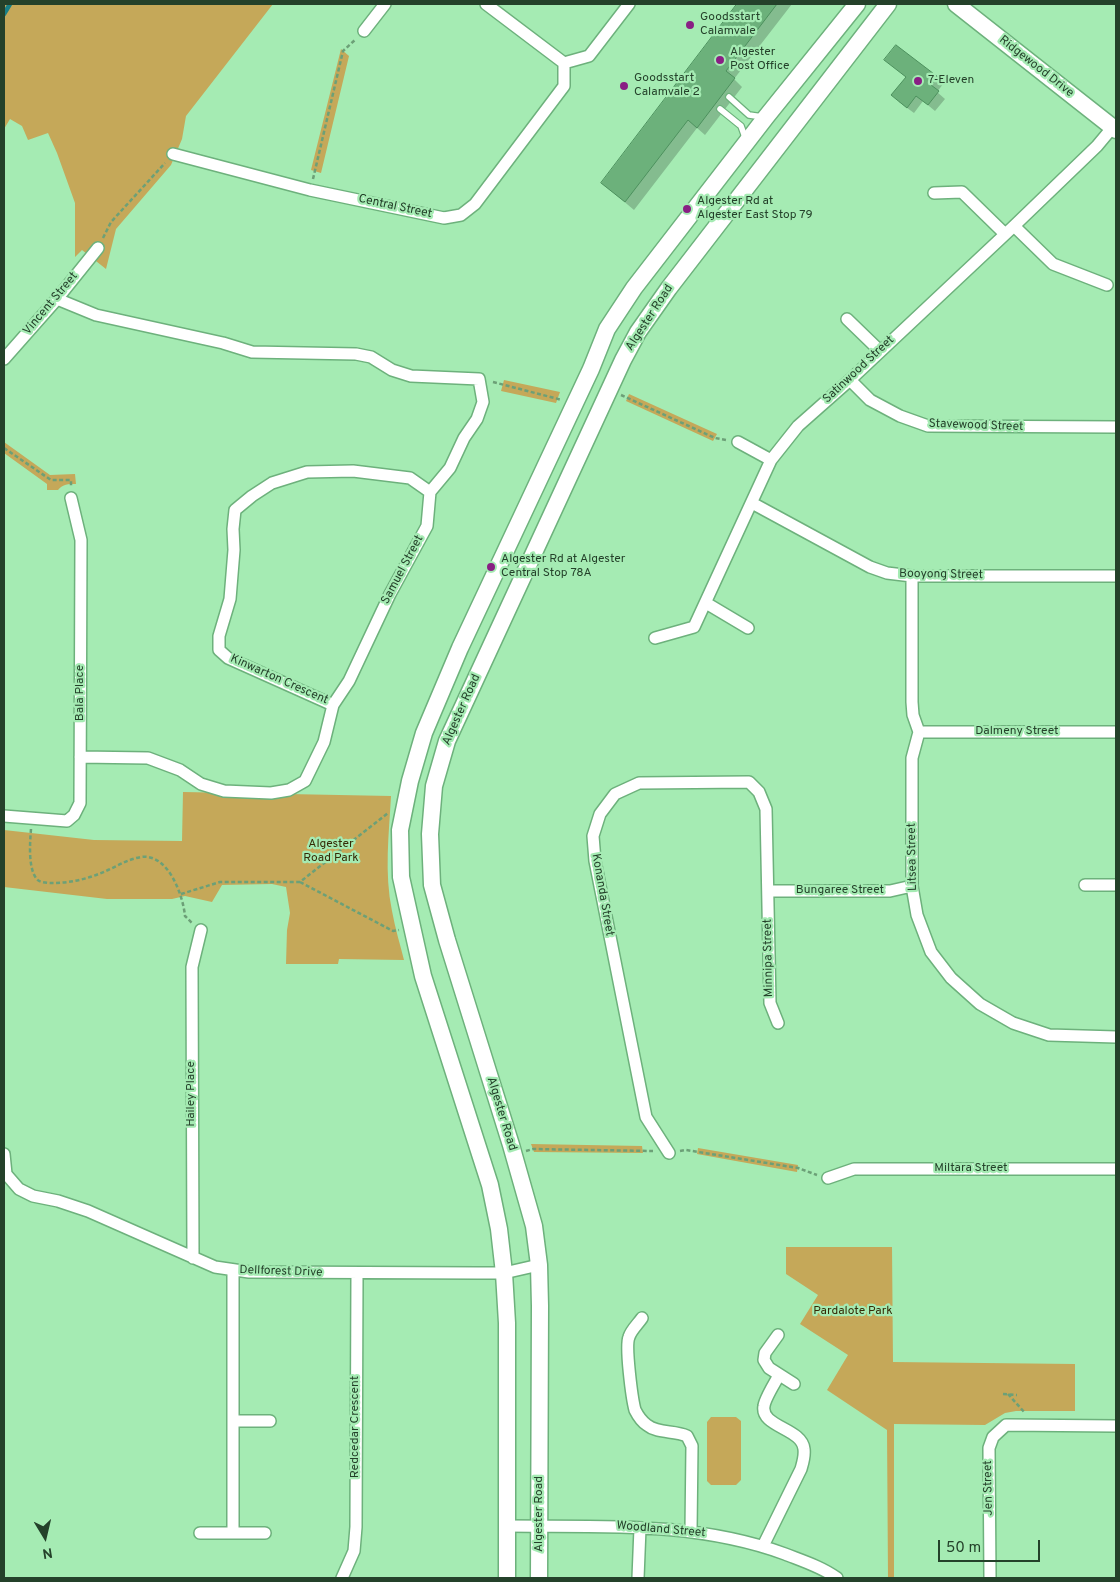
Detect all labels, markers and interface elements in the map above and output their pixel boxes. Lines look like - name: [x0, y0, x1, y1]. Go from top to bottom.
- place label: Goodsstart Calamvale: [700, 11, 760, 39]
- marker: Goodsstart Calamvale: [684, 19, 696, 31]
- street label: Ridgewood Drive: [996, 33, 1076, 101]
- place label: Algester Post Office: [730, 46, 789, 74]
- marker: Algester Post Office: [714, 54, 726, 66]
- place label: Goodsstart Calamvale 2: [634, 72, 700, 100]
- place label: 7-Eleven: [928, 74, 974, 88]
- marker: 7-Eleven: [912, 75, 924, 87]
- marker: Goodsstart Calamvale 2: [618, 80, 630, 92]
- street label: Central Street: [357, 192, 433, 222]
- place label: Algester Rd at Algester East Stop 79: [697, 195, 813, 223]
- marker: Algester Rd at Algester East Stop 79: [681, 203, 693, 215]
- street label: Vincent Street: [21, 270, 81, 338]
- street label: Algester Road: [623, 282, 677, 354]
- street label: Satinwood Street: [820, 333, 898, 407]
- street label: Stavewood Street: [928, 417, 1024, 435]
- street label: Samuel Street: [379, 533, 427, 607]
- place label: Algester Rd at Algester Central Stop 78A: [501, 553, 626, 581]
- marker: Algester Rd at Algester Central Stop 78A: [485, 561, 497, 573]
- street label: Booyong Street: [899, 567, 983, 583]
- street label: Kinwarton Crescent: [228, 652, 330, 708]
- street label: Bala Place: [74, 665, 88, 721]
- street label: Algester Road: [440, 672, 484, 748]
- street label: Dalmeny Street: [975, 725, 1059, 739]
- street label: Litsea Street: [905, 823, 921, 891]
- park label: Algester Road Park: [303, 838, 359, 866]
- street label: Konanda Street: [588, 853, 616, 937]
- street label: Bungaree Street: [796, 884, 884, 898]
- street label: Minnipa Street: [761, 919, 777, 997]
- street label: Hailey Place: [185, 1061, 199, 1127]
- street label: Algester Road: [483, 1076, 519, 1152]
- street label: Miltara Street: [934, 1162, 1008, 1176]
- street label: Dellforest Drive: [239, 1263, 323, 1281]
- park label: Pardalote Park: [813, 1305, 893, 1319]
- street label: Redcedar Crescent: [349, 1376, 363, 1478]
- street label: Jen Street: [981, 1460, 997, 1516]
- street label: Algester Road: [533, 1476, 547, 1552]
- north arrow: [20, 1512, 70, 1562]
- street label: Woodland Street: [616, 1519, 706, 1541]
- scale bar: [940, 1530, 1042, 1562]
- text: 50 m: [946, 1539, 981, 1558]
- text: N: [41, 1543, 54, 1561]

